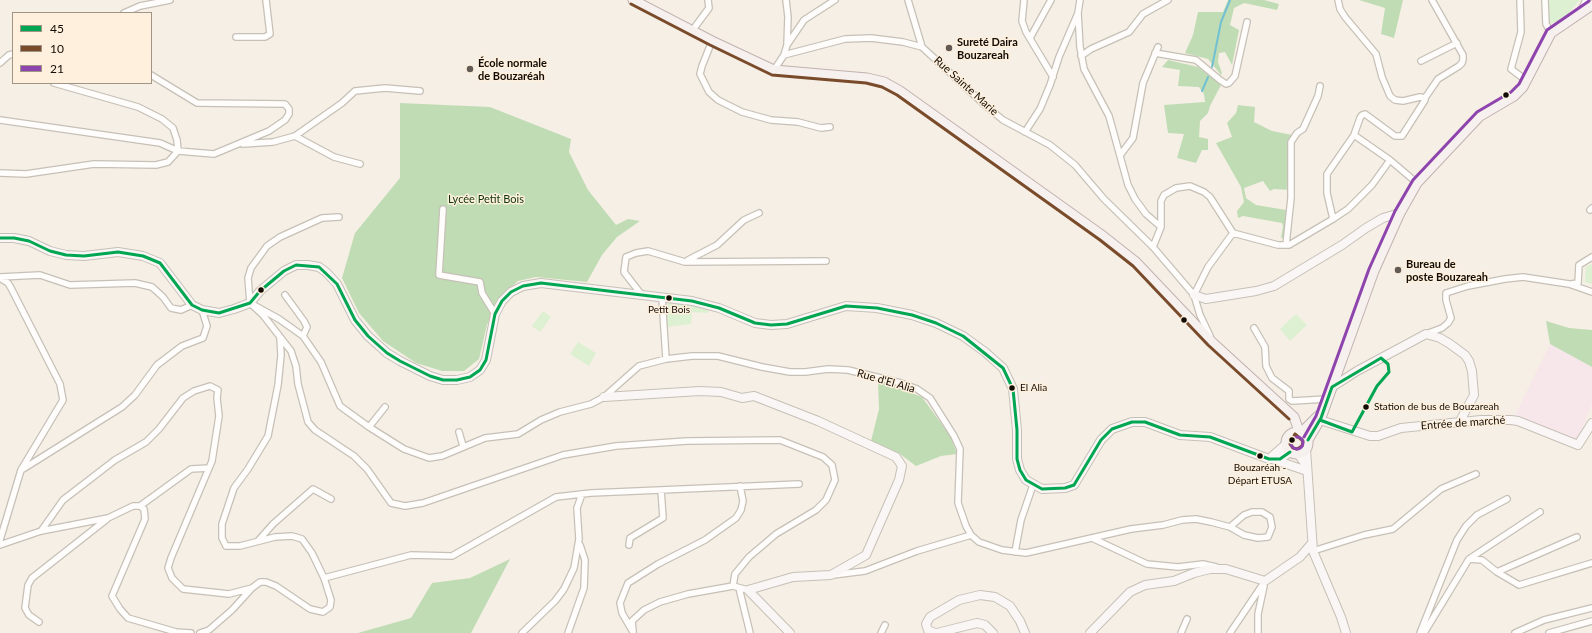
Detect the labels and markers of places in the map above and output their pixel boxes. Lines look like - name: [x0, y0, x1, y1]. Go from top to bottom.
- place label: Sureté Daira Bouzareah: [957, 35, 1018, 61]
- marker: Sureté Daira Bouzareah: [944, 43, 954, 53]
- place label: École normale de Bouzaréah: [478, 56, 547, 82]
- marker: École normale de Bouzaréah: [465, 64, 475, 74]
- unlabelled marker: [1501, 90, 1511, 100]
- place label: Bureau de poste Bouzareah: [1406, 257, 1488, 283]
- marker: Bureau de poste Bouzareah: [1393, 265, 1403, 275]
- unlabelled marker: [256, 285, 266, 295]
- marker: Petit Bois: [664, 293, 674, 303]
- place label: Petit Bois: [648, 304, 690, 316]
- unlabelled marker: [1179, 315, 1189, 325]
- place label: El Alia: [1020, 382, 1047, 394]
- marker: El Alia: [1007, 383, 1017, 393]
- place label: Station de bus de Bouzareah: [1374, 401, 1499, 413]
- marker: Station de bus de Bouzareah: [1361, 402, 1371, 412]
- unlabelled marker: [1287, 435, 1297, 445]
- marker: Bouzaréah - Départ ETUSA: [1255, 451, 1265, 461]
- place label: Bouzaréah - Départ ETUSA: [1228, 462, 1292, 486]

